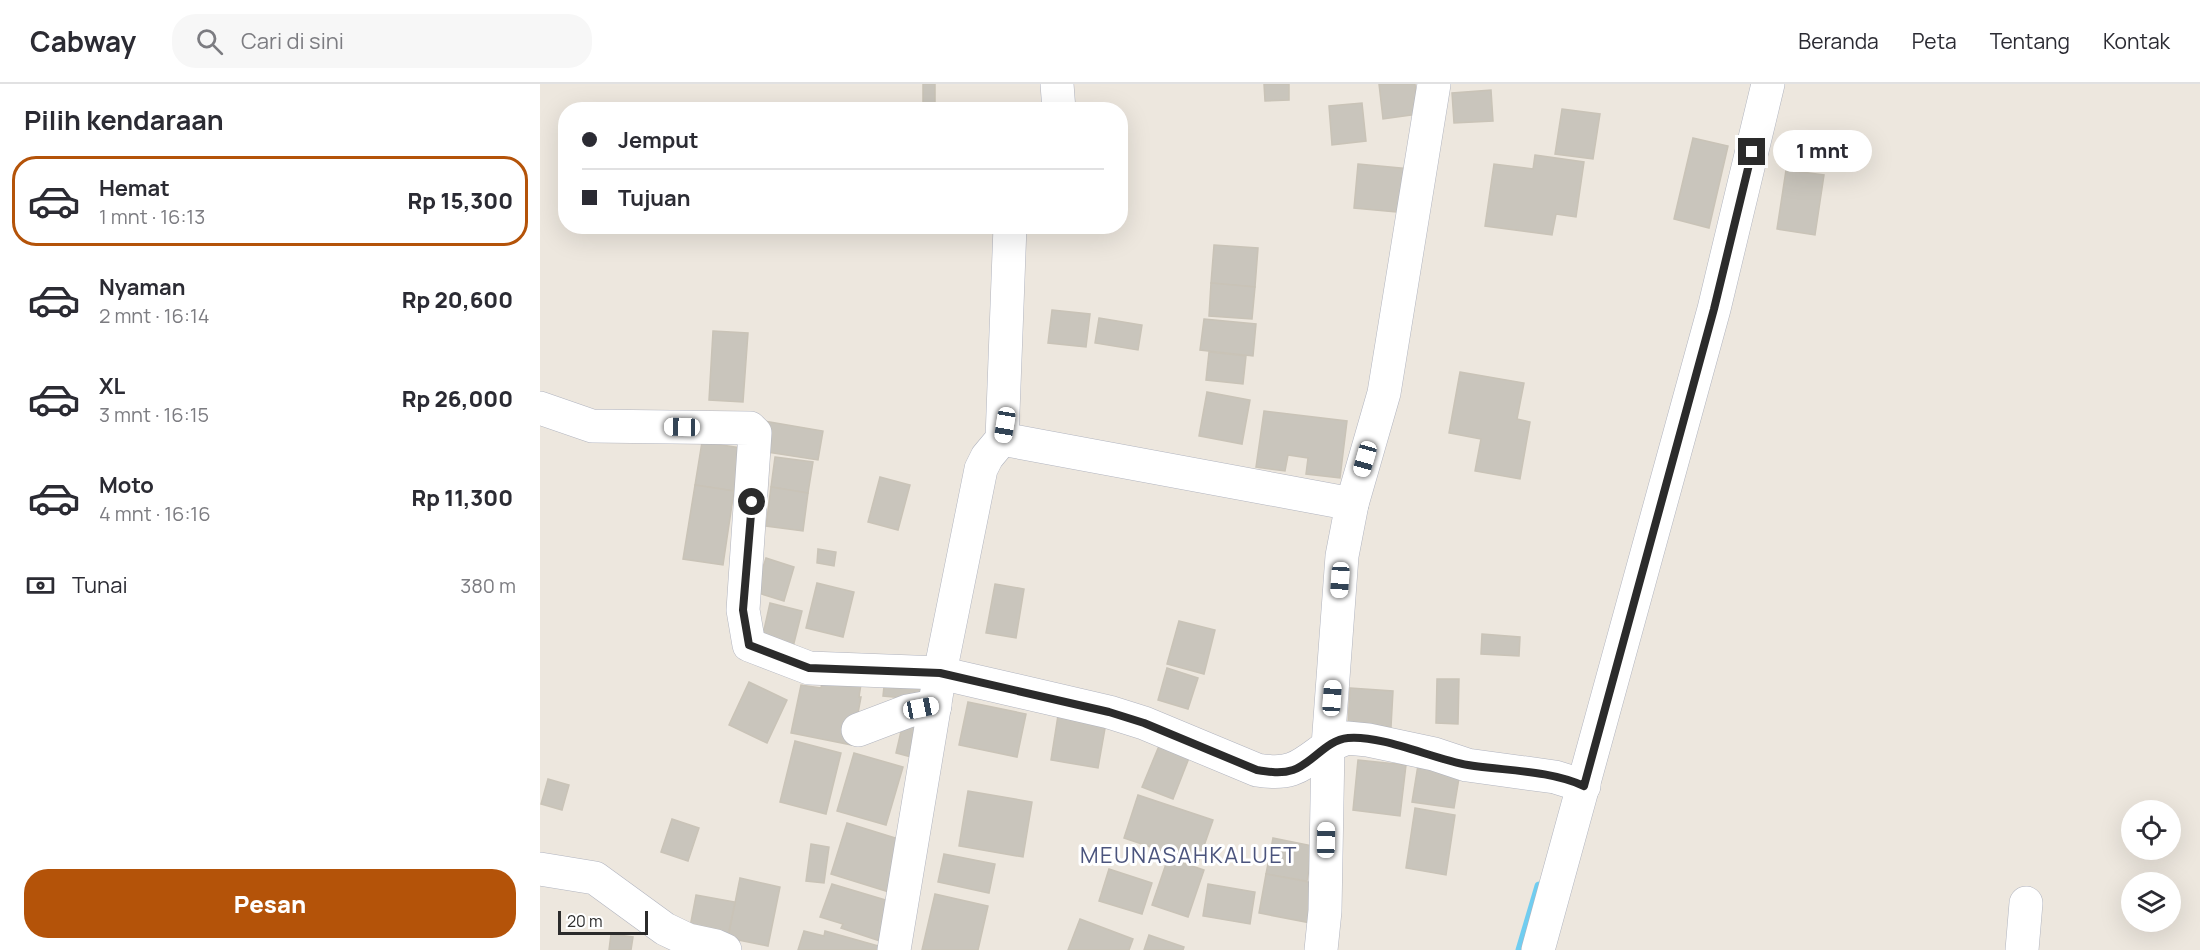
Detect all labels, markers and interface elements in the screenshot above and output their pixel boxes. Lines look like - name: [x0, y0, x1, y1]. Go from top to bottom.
- search box: [172, 14, 592, 68]
- text: Cabway: [30, 22, 136, 60]
- icon: search: [193, 25, 226, 58]
- text: Cari di sini: [241, 26, 344, 56]
- text: Beranda: [1798, 27, 1879, 55]
- text: Peta: [1912, 27, 1957, 55]
- text: Tentang: [1990, 27, 2070, 55]
- text: Kontak: [2103, 27, 2170, 55]
- text: Pilih kendaraan: [24, 101, 224, 138]
- text: Jemput: [618, 125, 699, 155]
- callout: 1 mnt: [1773, 131, 1872, 173]
- text: 1 mnt: [1796, 137, 1849, 164]
- route end: [1738, 138, 1765, 165]
- text: Hemat: [99, 173, 170, 203]
- icon: car: [27, 174, 81, 228]
- text: Tujuan: [618, 183, 691, 213]
- text: Rp 15,300: [408, 186, 513, 216]
- text: 1 mnt · 16:13: [99, 203, 205, 230]
- text: Nyaman: [99, 272, 186, 302]
- icon: car: [27, 273, 81, 327]
- text: Rp 20,600: [402, 285, 513, 315]
- text: 2 mnt · 16:14: [99, 302, 210, 329]
- text: XL: [99, 371, 125, 401]
- icon: car: [27, 372, 81, 426]
- text: Rp 26,000: [402, 384, 513, 414]
- text: 3 mnt · 16:15: [99, 401, 209, 428]
- car: [993, 406, 1017, 444]
- car: [664, 418, 700, 436]
- car: [1351, 439, 1379, 479]
- text: Moto: [99, 470, 154, 500]
- icon: car: [27, 471, 81, 525]
- text: Rp 11,300: [411, 483, 513, 513]
- route start: [738, 488, 765, 515]
- text: 4 mnt · 16:16: [99, 500, 211, 527]
- car: [1330, 561, 1350, 599]
- icon: cash: [24, 569, 57, 602]
- text: Tunai: [72, 570, 128, 600]
- text: 380 m: [460, 572, 516, 599]
- car: [1322, 679, 1342, 717]
- car: [902, 696, 940, 720]
- map controls: [2121, 800, 2181, 932]
- button: locate: [2121, 800, 2181, 860]
- car: [1317, 822, 1335, 858]
- district label: MEUNASAHKALUET: [1080, 840, 1298, 870]
- button: Pesan: [24, 869, 516, 938]
- button: layers: [2121, 872, 2181, 932]
- scale bar: [558, 908, 648, 936]
- text: 20 m: [567, 910, 603, 932]

